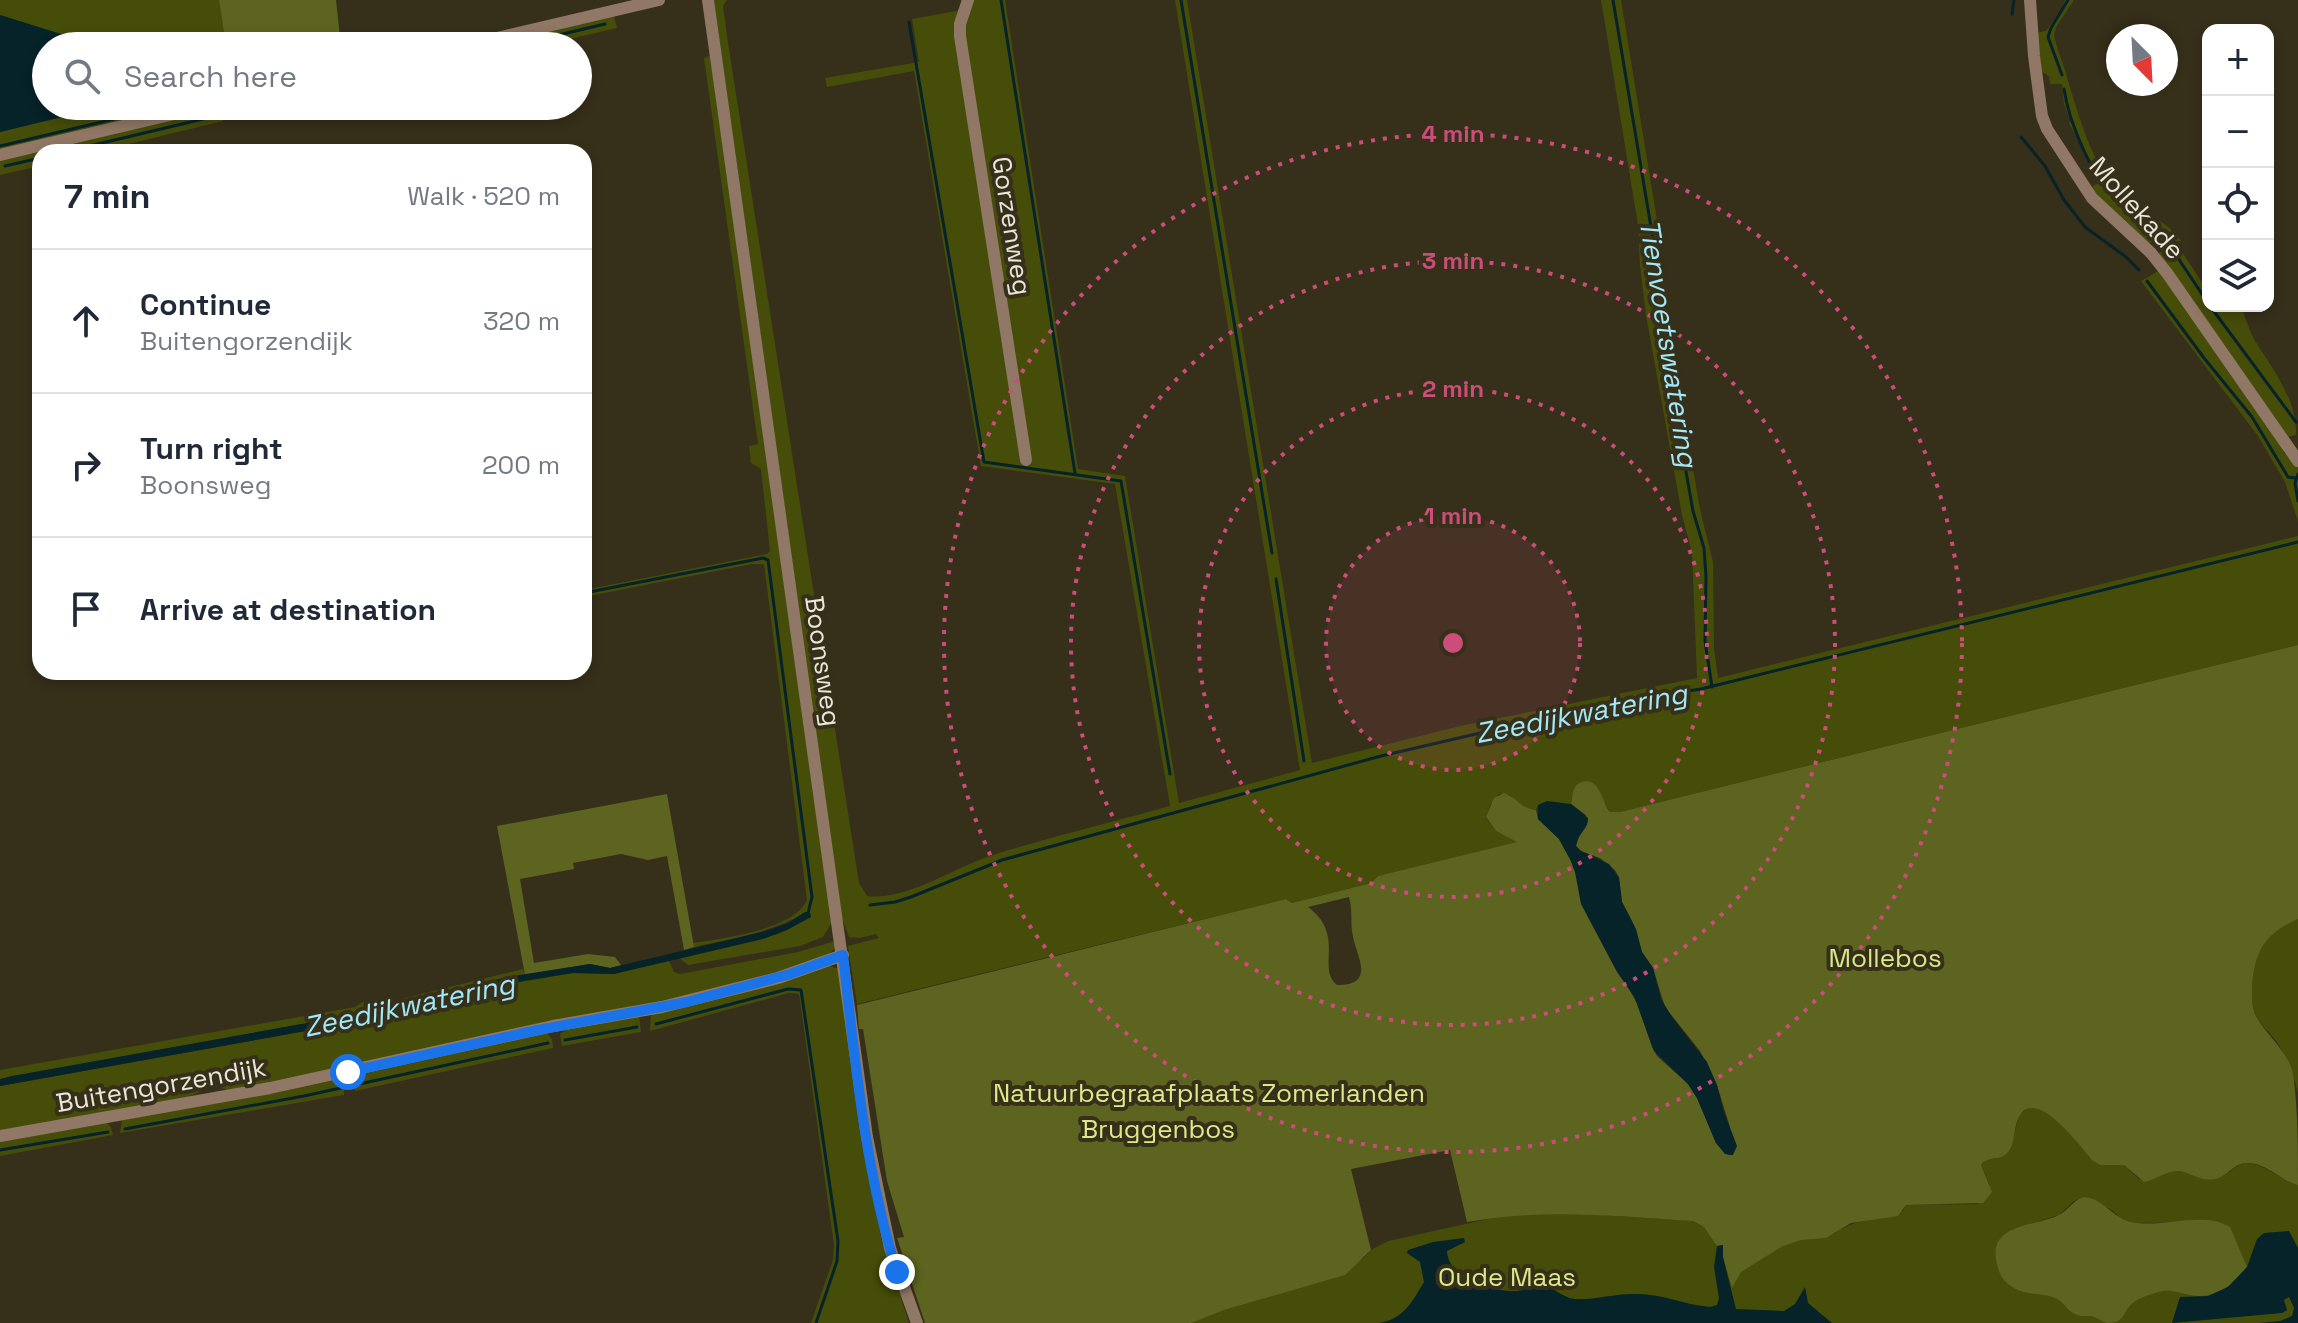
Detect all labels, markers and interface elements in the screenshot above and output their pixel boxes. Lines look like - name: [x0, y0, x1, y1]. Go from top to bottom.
- north arrow: [2106, 24, 2178, 96]
- map controls: [2202, 24, 2274, 312]
- button: +: [2202, 24, 2274, 96]
- search box: [32, 32, 592, 120]
- icon: search: [60, 54, 104, 98]
- text: Search here: [124, 57, 297, 96]
- button: −: [2202, 96, 2274, 168]
- text: 4 min: [1421, 118, 1485, 149]
- street label: Mollekade: [2082, 149, 2192, 267]
- street label: Gorzenweg: [984, 154, 1040, 298]
- button: locate: [2202, 168, 2274, 240]
- text: 7 min: [64, 175, 151, 218]
- text: Walk · 520 m: [407, 179, 560, 213]
- water label: Tienvoetswatering: [1632, 216, 1707, 472]
- button: layers: [2202, 240, 2274, 312]
- text: 3 min: [1422, 245, 1484, 276]
- text: Continue: [140, 285, 271, 324]
- icon: ahead: [64, 299, 108, 343]
- text: 320 m: [483, 304, 560, 338]
- text: Buitengorzendijk: [140, 324, 353, 358]
- text: 2 min: [1422, 373, 1484, 404]
- text: Turn right: [140, 429, 283, 468]
- icon: right: [64, 443, 108, 487]
- text: 200 m: [482, 448, 560, 482]
- text: Boonsweg: [140, 468, 271, 502]
- text: 1 min: [1424, 500, 1482, 531]
- icon: arrive: [64, 587, 108, 631]
- text: Arrive at destination: [140, 590, 436, 629]
- street label: Boonsweg: [797, 594, 849, 728]
- centre of rings: [1439, 629, 1467, 657]
- water label: Zeedijkwatering: [1472, 674, 1692, 751]
- park label: Mollebos: [1828, 941, 1942, 975]
- water label: Zeedijkwatering: [300, 965, 520, 1045]
- street label: Buitengorzendijk: [53, 1050, 269, 1120]
- route start: [330, 1054, 366, 1090]
- park label: Natuurbegraafplaats Zomerlanden: [993, 1076, 1425, 1110]
- park label: Bruggenbos: [1081, 1112, 1235, 1146]
- route end: [879, 1254, 915, 1290]
- park label: Oude Maas: [1438, 1260, 1576, 1294]

